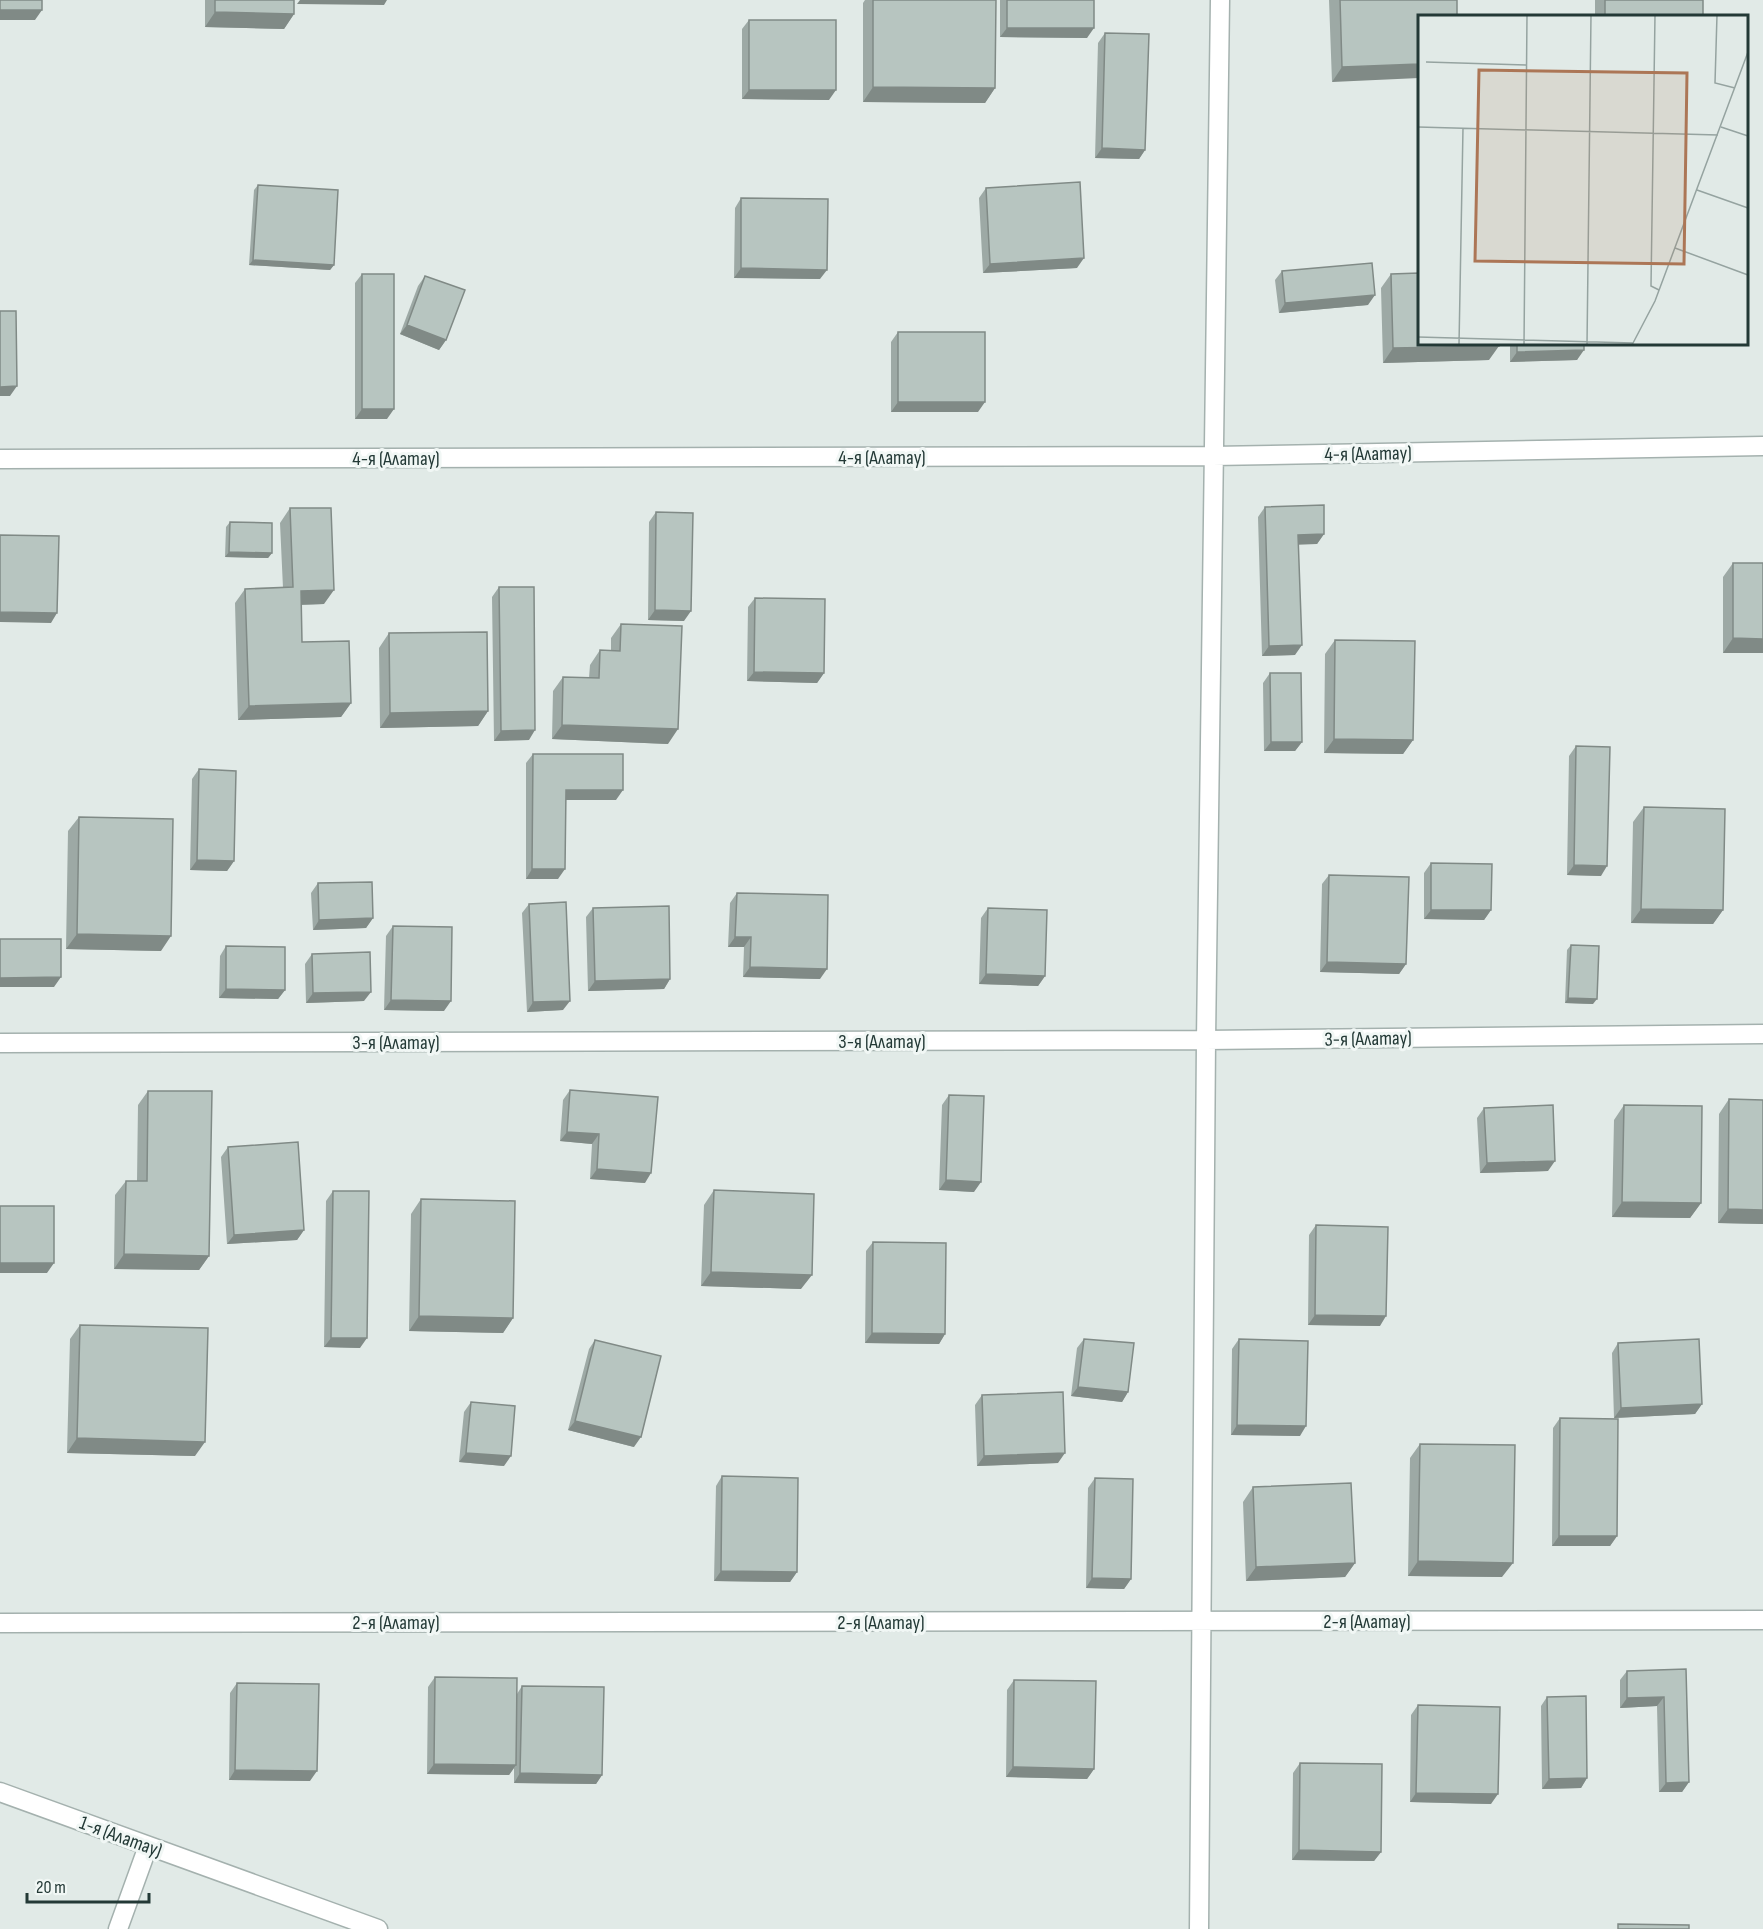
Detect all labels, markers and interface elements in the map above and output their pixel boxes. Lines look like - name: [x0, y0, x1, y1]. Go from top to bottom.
- inset map: [1418, 15, 1748, 345]
- street label: 4-я (Алатау): [1324, 441, 1412, 467]
- street label: 4-я (Алатау): [838, 446, 926, 470]
- street label: 4-я (Алатау): [352, 447, 440, 471]
- street label: 3-я (Алатау): [1324, 1026, 1412, 1052]
- street label: 3-я (Алатау): [838, 1030, 926, 1054]
- street label: 3-я (Алатау): [352, 1031, 440, 1055]
- street label: 2-я (Алатау): [1323, 1610, 1411, 1634]
- street label: 2-я (Алатау): [352, 1611, 440, 1635]
- street label: 2-я (Алатау): [837, 1611, 925, 1635]
- street label: 1-я (Алатау): [76, 1811, 165, 1863]
- scale bar: [27, 1866, 148, 1904]
- text: 20 m: [36, 1877, 66, 1898]

